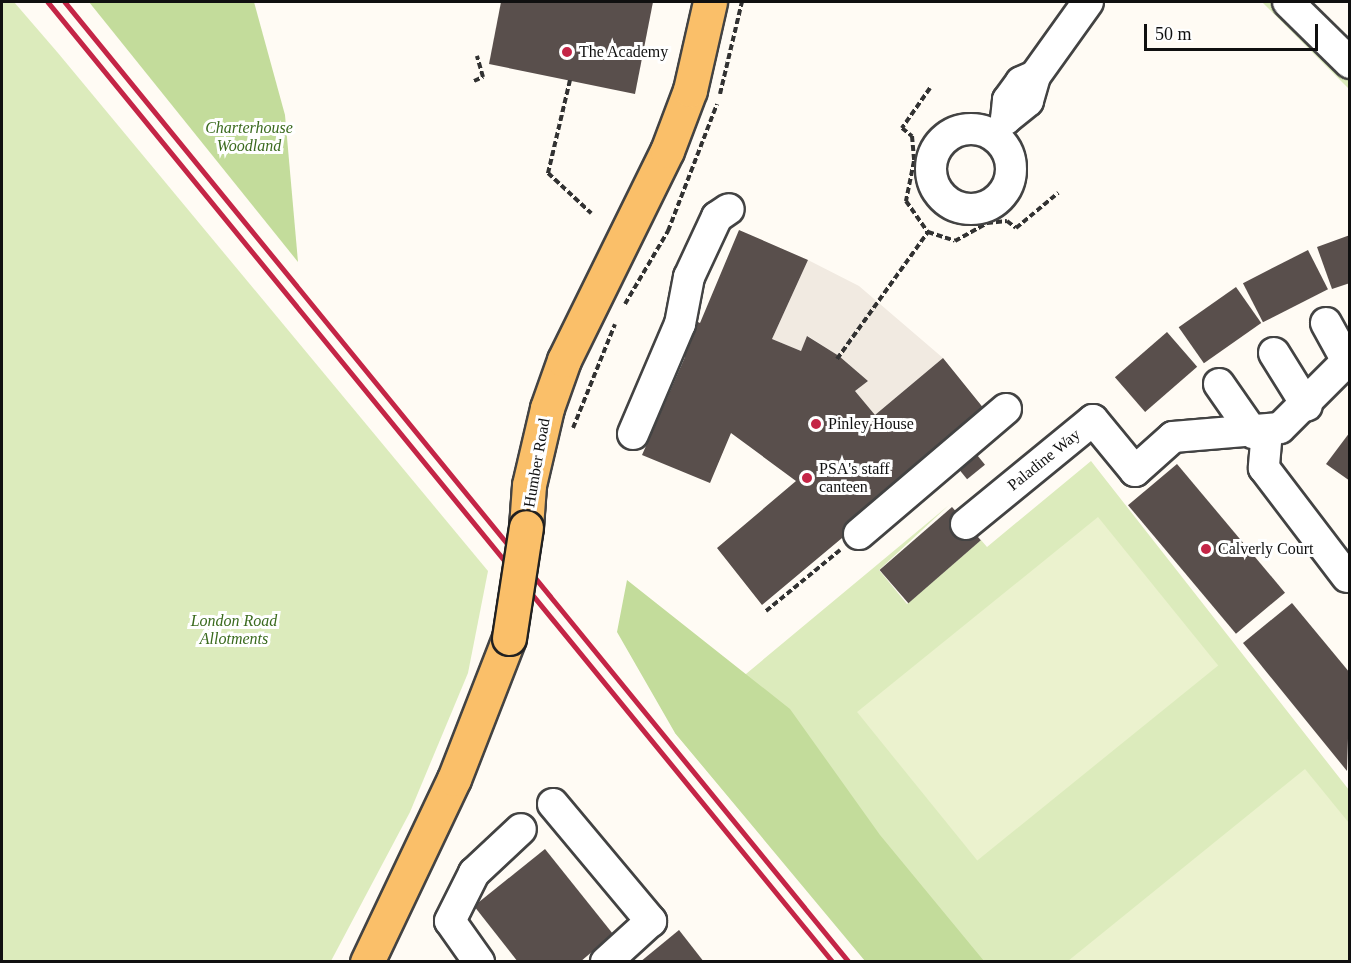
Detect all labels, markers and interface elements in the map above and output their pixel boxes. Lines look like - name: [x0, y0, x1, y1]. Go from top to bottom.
- scale bar: [1147, 12, 1321, 50]
- text: 50 m: [1155, 24, 1192, 44]
- place label: The Academy: [579, 42, 669, 62]
- marker: The Academy: [560, 45, 574, 59]
- park label: Charterhouse Woodland: [205, 118, 293, 156]
- place label: Pinley House: [828, 414, 914, 434]
- street label: Humber Road: [520, 417, 554, 509]
- marker: Pinley House: [809, 417, 823, 431]
- street label: Paladine Way: [1004, 425, 1084, 495]
- place label: PSA's staff canteen: [819, 459, 890, 497]
- marker: PSA's staff canteen: [800, 471, 814, 485]
- place label: Calverly Court: [1218, 539, 1314, 559]
- marker: Calverly Court: [1199, 542, 1213, 556]
- park label: London Road Allotments: [191, 611, 277, 649]

